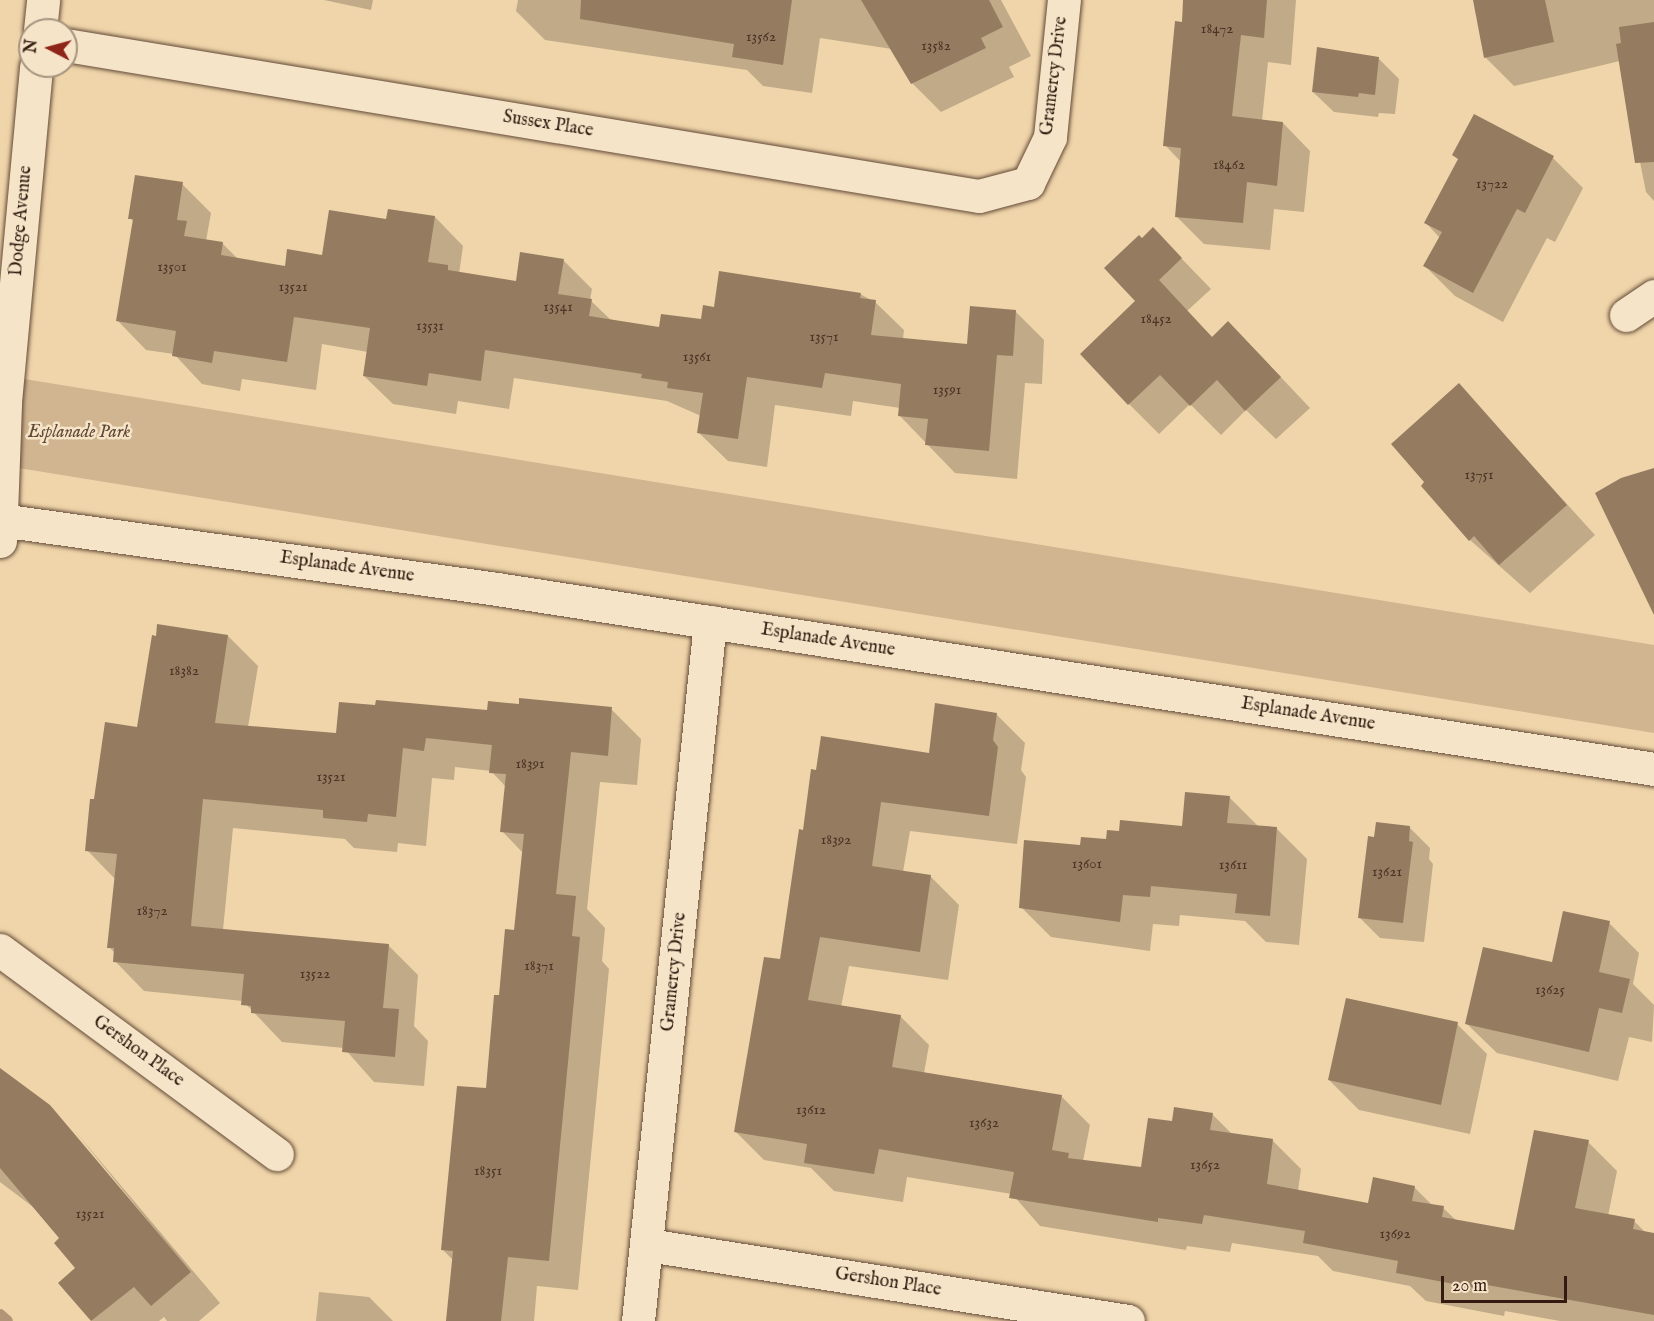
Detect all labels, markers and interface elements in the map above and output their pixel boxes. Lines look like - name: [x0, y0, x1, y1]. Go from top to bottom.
- street label: Gramercy Drive: [1037, 15, 1073, 137]
- north arrow: [18, 18, 78, 78]
- house number: 18472: [1201, 20, 1233, 38]
- house number: 13562: [746, 28, 776, 46]
- house number: 13582: [921, 37, 951, 55]
- text: N: [21, 38, 43, 54]
- street label: Sussex Place: [501, 107, 595, 143]
- house number: 18462: [1213, 156, 1245, 174]
- street label: Dodge Avenue: [6, 165, 38, 277]
- house number: 13722: [1476, 175, 1508, 193]
- house number: 13501: [157, 258, 187, 276]
- house number: 13521: [278, 278, 308, 296]
- house number: 13541: [543, 298, 573, 316]
- house number: 18452: [1140, 310, 1172, 328]
- house number: 13531: [416, 317, 444, 335]
- house number: 13571: [809, 328, 839, 346]
- house number: 13561: [683, 348, 711, 366]
- house number: 13591: [933, 381, 961, 399]
- park label: Esplanade Park: [28, 422, 130, 444]
- house number: 13751: [1464, 466, 1494, 484]
- street label: Esplanade Avenue: [278, 548, 416, 588]
- street label: Esplanade Avenue: [759, 620, 897, 662]
- house number: 18382: [169, 662, 199, 680]
- street label: Esplanade Avenue: [1239, 694, 1377, 736]
- house number: 18391: [515, 755, 545, 773]
- house number: 13521: [316, 768, 346, 786]
- house number: 18392: [821, 831, 851, 849]
- house number: 13601: [1072, 855, 1102, 873]
- house number: 13611: [1219, 856, 1247, 874]
- house number: 13621: [1372, 863, 1402, 881]
- house number: 18372: [136, 902, 168, 920]
- street label: Gramercy Drive: [658, 911, 692, 1033]
- house number: 18371: [524, 957, 554, 975]
- house number: 13522: [300, 965, 330, 983]
- house number: 13625: [1535, 981, 1565, 999]
- street label: Gershon Place: [88, 1012, 188, 1092]
- house number: 13612: [796, 1101, 826, 1119]
- house number: 13632: [969, 1114, 999, 1132]
- house number: 13652: [1190, 1156, 1220, 1174]
- house number: 18351: [474, 1162, 502, 1180]
- house number: 13521: [75, 1205, 105, 1223]
- house number: 13692: [1379, 1225, 1411, 1243]
- street label: Gershon Place: [833, 1264, 943, 1302]
- scale bar: [1444, 1264, 1570, 1302]
- text: 20 m: [1452, 1275, 1487, 1298]

